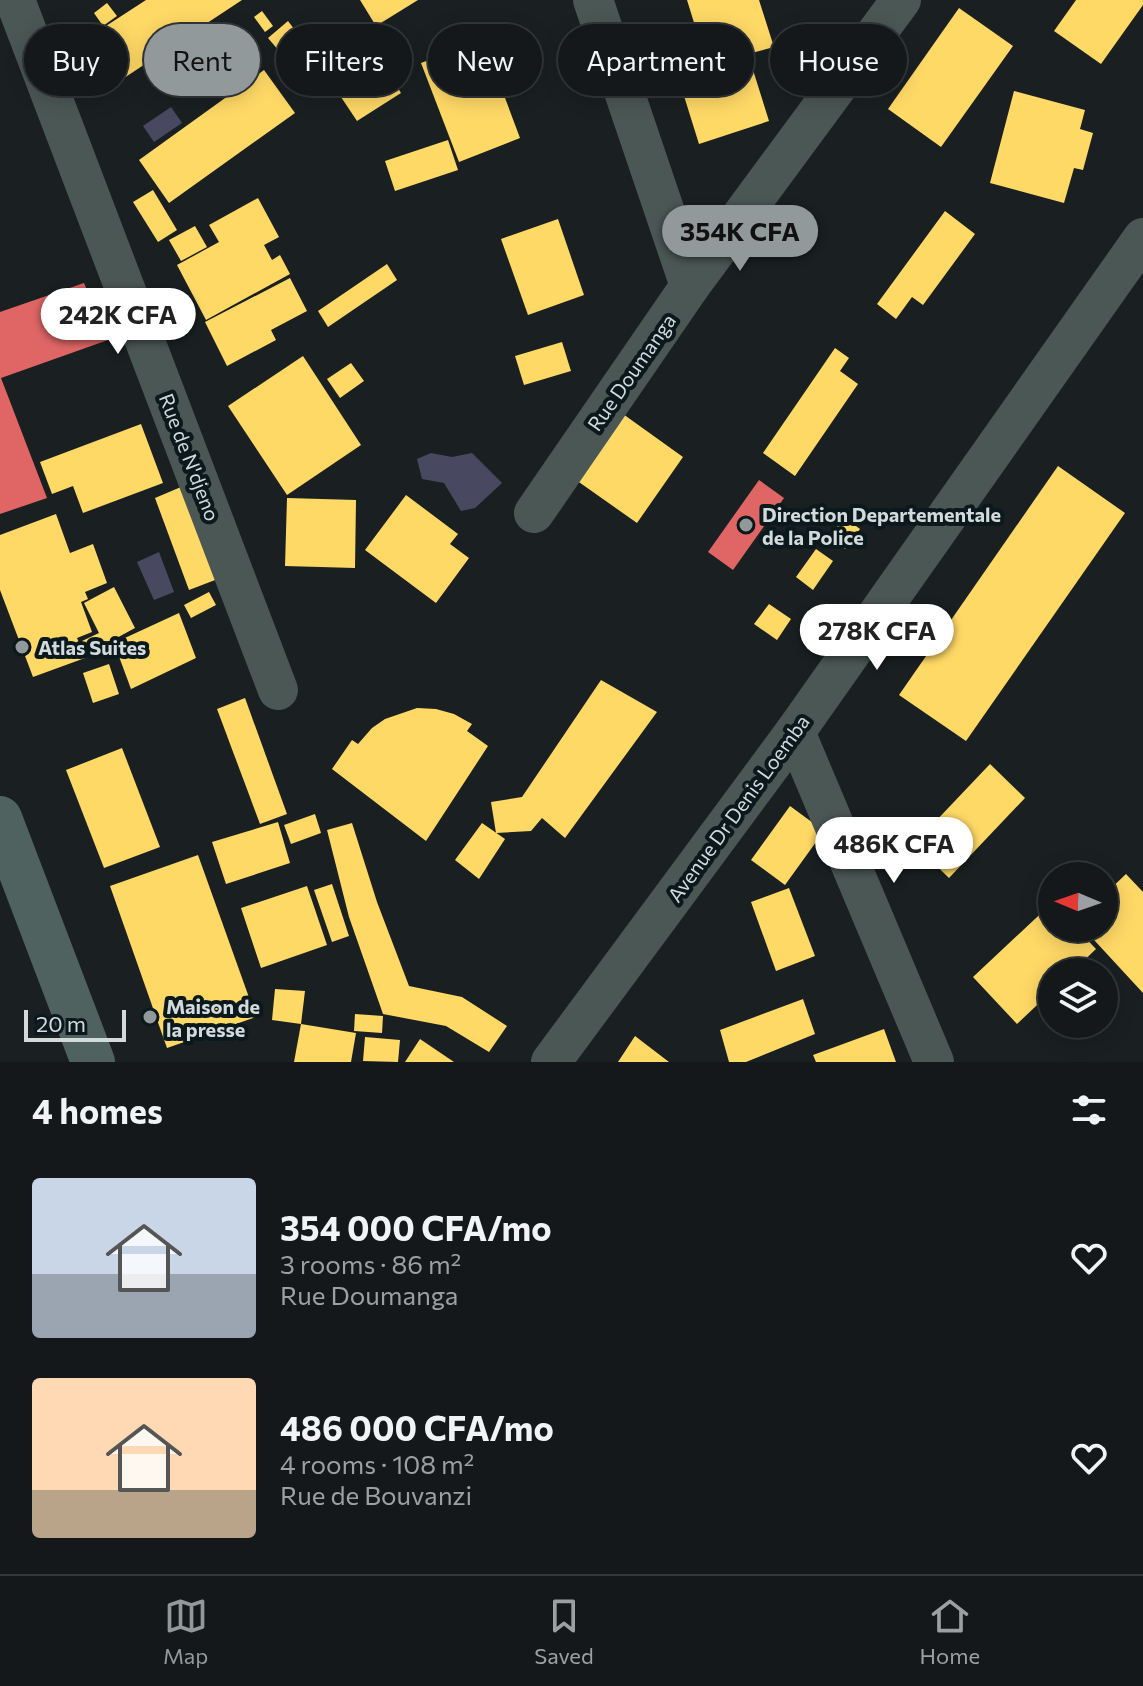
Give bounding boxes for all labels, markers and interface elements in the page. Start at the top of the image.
chip: Buy [24,24,128,96]
chip: Rent [144,24,260,96]
chip: Filters [276,24,412,96]
chip: New [428,24,542,96]
chip: Apartment [558,24,754,96]
chip: House [770,24,907,96]
pin: 354K CFA [657,205,823,273]
text: 354K CFA [680,215,800,246]
pin: 242K CFA [35,288,201,356]
text: 242K CFA [59,298,177,329]
street label: Rue Doumanga [582,309,680,435]
street label: Rue de N'djeno [155,390,225,524]
place label: Direction Departementale de la Police [762,502,1001,549]
marker: Direction Departementale de la Police [737,516,755,534]
pin: 278K CFA [794,604,960,672]
text: 278K CFA [818,614,936,645]
place label: Atlas Suites [38,635,146,659]
marker: Atlas Suites [13,638,31,656]
street label: Avenue Dr Denis Loemba [662,710,814,906]
pin: 486K CFA [811,817,977,885]
text: 486K CFA [833,827,955,858]
north arrow [1038,862,1118,942]
map controls [1038,862,1118,1038]
button: layers [1038,958,1118,1038]
place label: Maison de la presse [166,994,260,1041]
scale bar [24,1006,126,1042]
marker: Maison de la presse [141,1008,159,1026]
text: 20 m [36,1010,86,1037]
icon: filters [1067,1088,1111,1132]
text: 4 homes [32,1089,163,1131]
text: 354 000 CFA/mo [280,1206,551,1248]
icon: home [96,1210,192,1306]
icon: heart [1067,1236,1111,1280]
text: 3 rooms · 86 m² [280,1248,461,1279]
text: Rue Doumanga [280,1279,458,1310]
text: 486 000 CFA/mo [280,1406,554,1448]
icon: home [96,1410,192,1506]
icon: heart [1067,1436,1111,1480]
text: 4 rooms · 108 m² [280,1448,474,1479]
text: Rue de Bouvanzi [280,1479,472,1510]
tab: Map [163,1594,208,1669]
tab: Saved [534,1594,594,1669]
tab: Home [920,1594,980,1669]

